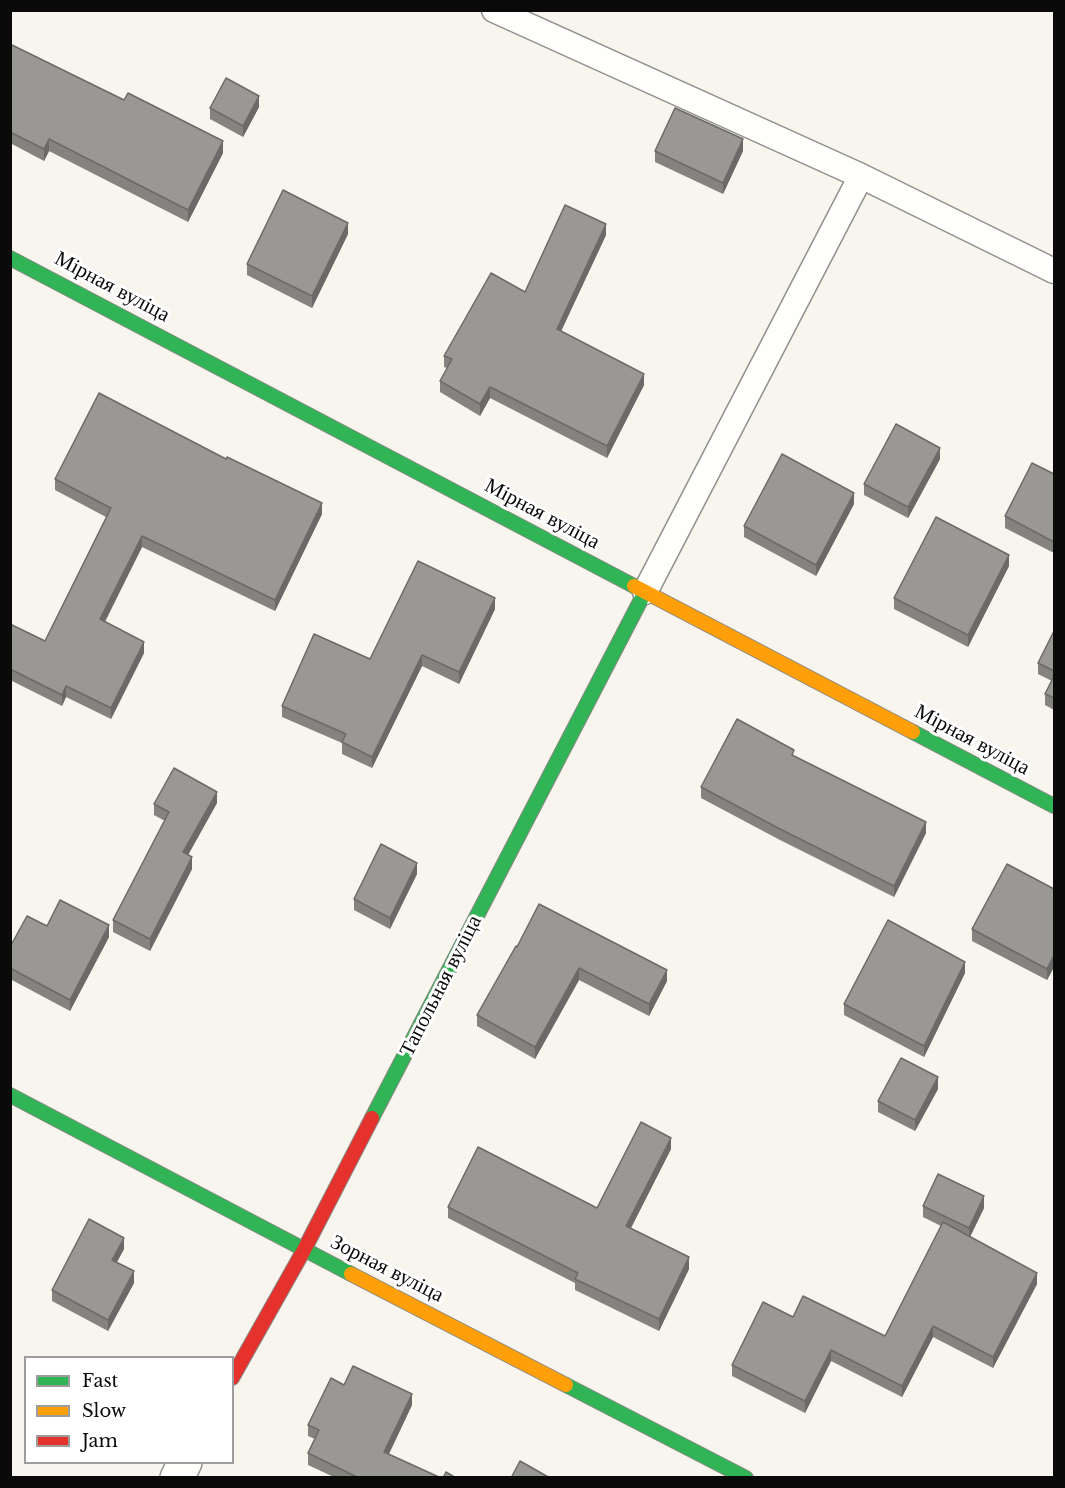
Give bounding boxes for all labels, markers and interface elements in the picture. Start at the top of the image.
street label: Мірная вуліца [50,246,174,328]
street label: Мірная вуліца [480,473,604,555]
street label: Мірная вуліца [910,699,1034,781]
street label: Тапольная вуліца [395,911,487,1061]
street label: Зорная вуліца [326,1230,448,1308]
legend [24,1356,234,1464]
text: Fast [82,1370,118,1392]
text: Slow [82,1400,126,1422]
text: Jam [82,1430,118,1452]

